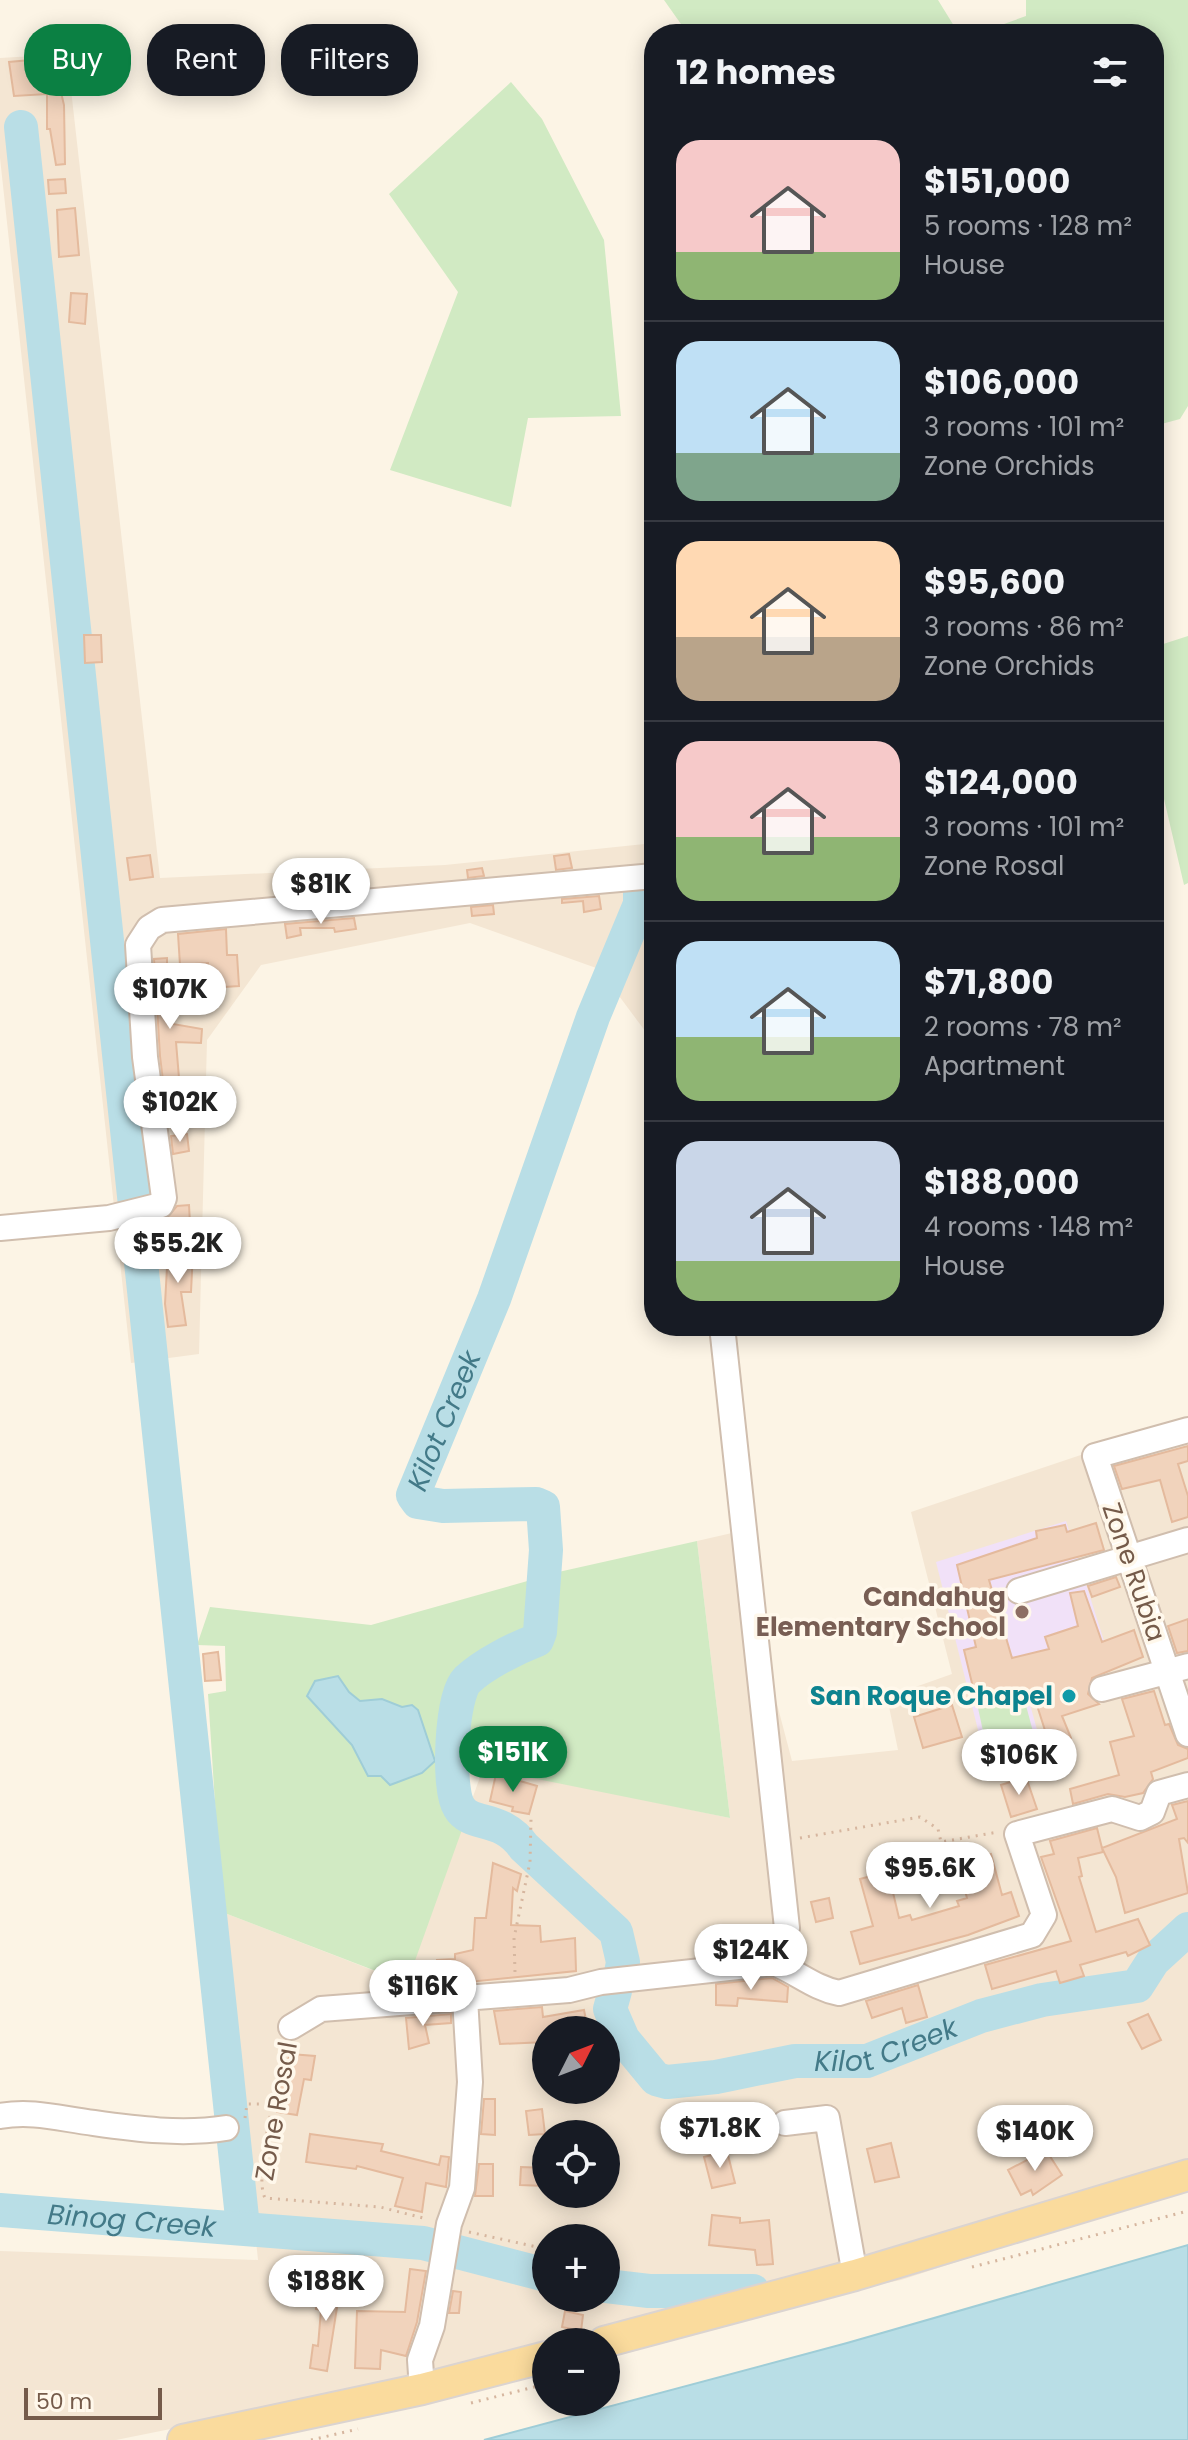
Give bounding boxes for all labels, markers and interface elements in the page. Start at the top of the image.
chip: Buy [24,24,131,96]
chip: Rent [147,24,265,96]
chip: Filters [281,24,418,96]
text: 12 homes [676,48,836,96]
icon: filters [1088,50,1132,94]
text: $151,000 [924,157,1070,205]
icon: home [740,172,836,268]
text: 5 rooms · 128 m² [924,208,1132,244]
text: House [924,247,1005,283]
text: $106,000 [924,358,1079,406]
icon: home [740,373,836,469]
text: 3 rooms · 101 m² [924,409,1124,445]
text: Zone Orchids [924,448,1095,484]
text: $95,600 [924,558,1065,606]
icon: home [740,573,836,669]
text: 3 rooms · 86 m² [924,609,1124,645]
text: Zone Orchids [924,648,1095,684]
text: $124,000 [924,758,1078,806]
icon: home [740,773,836,869]
text: 3 rooms · 101 m² [924,809,1124,845]
text: Zone Rosal [924,848,1064,884]
pin: $81K [274,858,368,926]
text: $81K [290,866,352,902]
text: $71,800 [924,958,1053,1006]
pin: $107K [114,963,226,1031]
text: $107K [132,971,208,1007]
icon: home [740,973,836,1069]
text: 2 rooms · 78 m² [924,1009,1122,1045]
text: Apartment [924,1048,1065,1084]
pin: $102K [124,1076,236,1144]
text: $102K [142,1084,218,1120]
text: $188,000 [924,1158,1079,1206]
icon: home [740,1173,836,1269]
text: 4 rooms · 148 m² [924,1209,1133,1245]
pin: $55.2K [113,1217,243,1285]
text: $55.2K [132,1225,224,1261]
text: House [924,1248,1005,1284]
water label: Kilot Creek [398,1343,491,1497]
street label: Zone Rubia [1093,1498,1175,1646]
place label: Candahug Elementary School [756,1579,1006,1645]
marker: Candahug Elementary School [1013,1603,1031,1621]
place label: San Roque Chapel [810,1678,1053,1714]
marker: San Roque Chapel [1060,1687,1078,1705]
pin: $151K [457,1726,569,1794]
pin: $106K [963,1729,1075,1797]
text: $151K [477,1734,549,1770]
text: $106K [980,1737,1058,1773]
pin: $95.6K [865,1842,995,1910]
text: $95.6K [884,1850,976,1886]
pin: $124K [695,1924,807,1992]
text: $124K [712,1932,790,1968]
pin: $116K [367,1960,479,2028]
text: $116K [387,1968,459,2004]
water label: Kilot Creek [814,2008,965,2081]
north arrow [532,2016,620,2104]
map controls [532,2016,620,2416]
street label: Zone Rosal [246,2039,306,2183]
pin: $71.8K [655,2102,785,2170]
pin: $140K [979,2105,1091,2173]
text: $71.8K [678,2110,762,2146]
text: $140K [995,2113,1075,2149]
button: locate [532,2120,620,2208]
water label: Binog Creek [46,2195,219,2247]
button: + [532,2224,620,2312]
pin: $188K [270,2255,382,2323]
text: $188K [287,2263,365,2299]
button: − [532,2328,620,2416]
scale bar [24,2384,162,2420]
text: 50 m [36,2386,92,2417]

